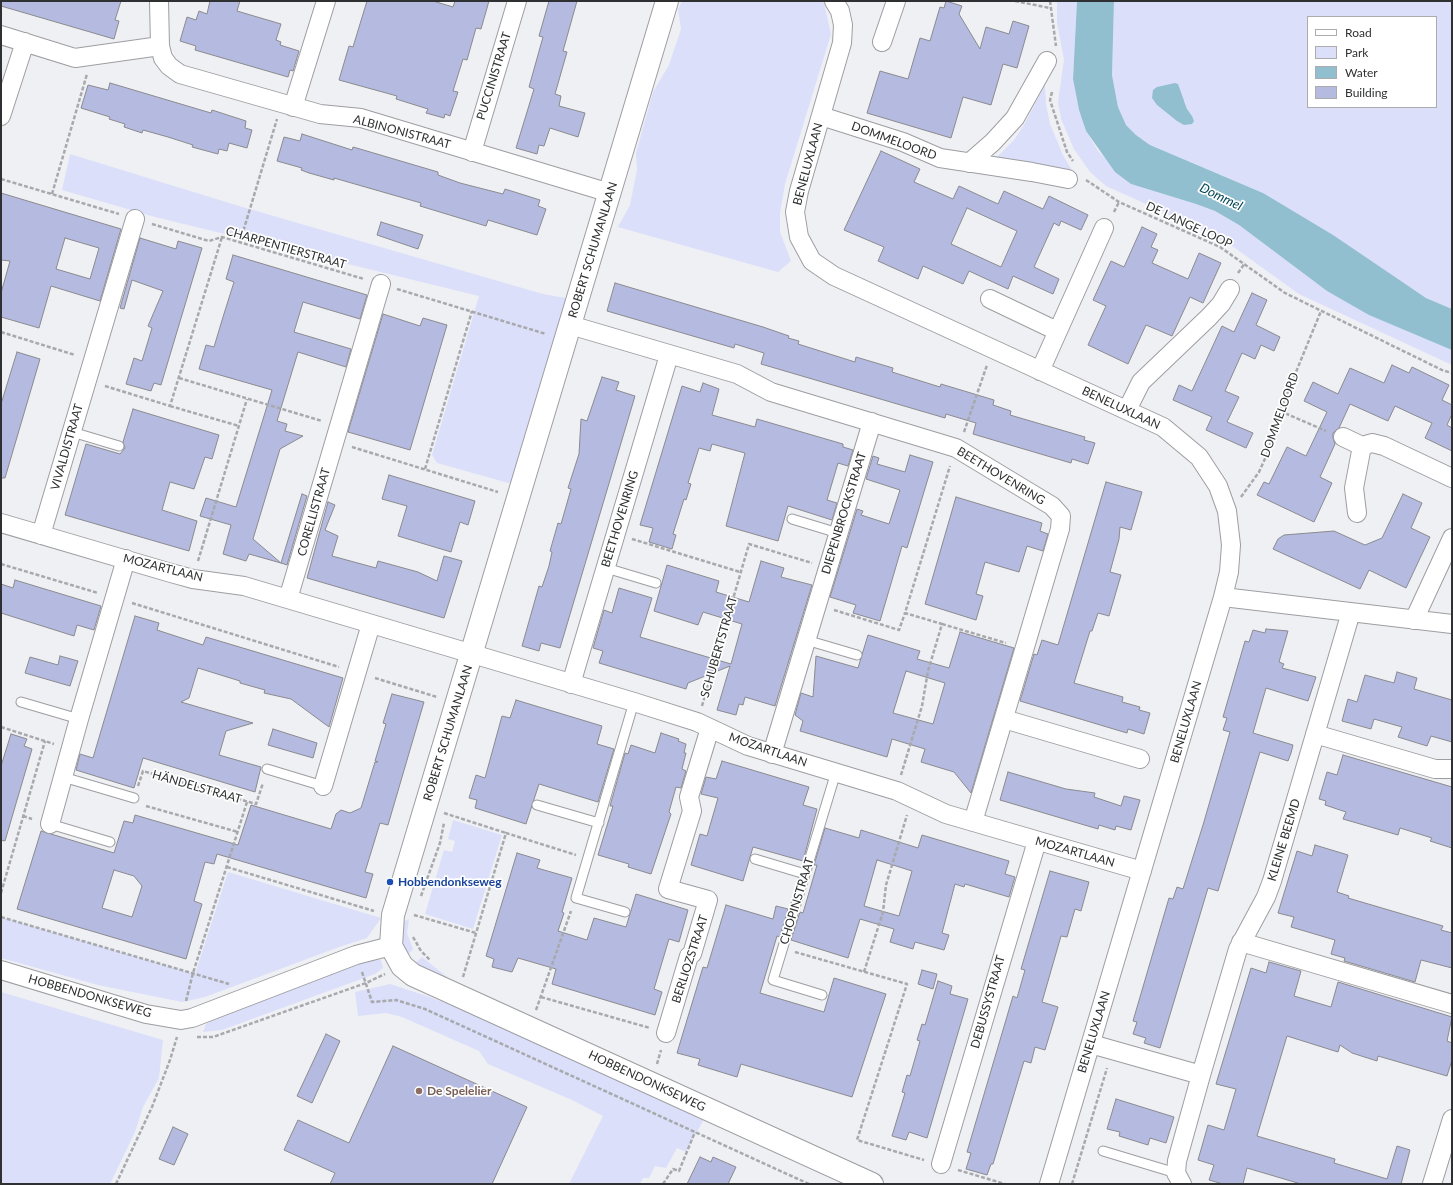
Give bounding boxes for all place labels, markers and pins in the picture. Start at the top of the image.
place label: Hobbendonkseweg [398,875,502,889]
marker: Hobbendonkseweg [385,877,395,887]
place label: De Spelelier [427,1084,491,1098]
marker: De Spelelier [414,1086,424,1096]

